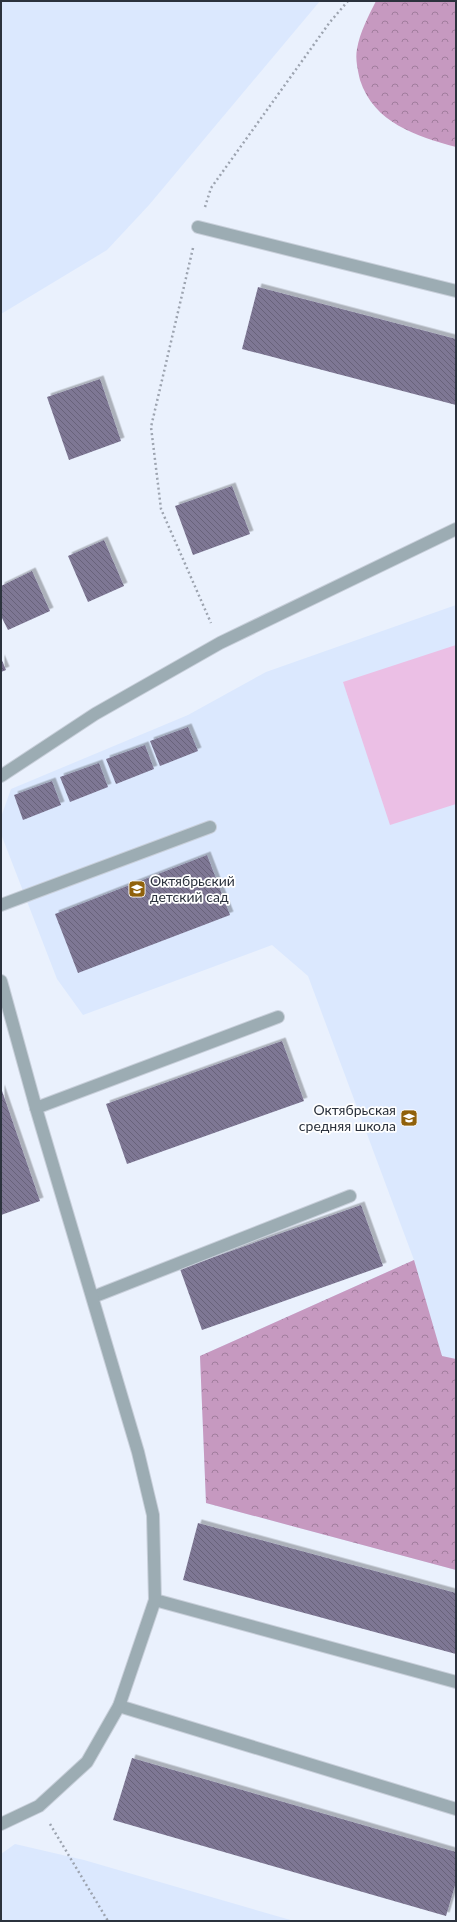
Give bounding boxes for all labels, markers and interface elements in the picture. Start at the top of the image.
place label: Октябрьский детский сад [150,872,235,905]
school or university icon: Октябрьский детский сад [127,879,147,899]
place label: Октябрьская средняя школа [299,1101,396,1134]
school or university icon: Октябрьская средняя школа [399,1108,419,1128]

